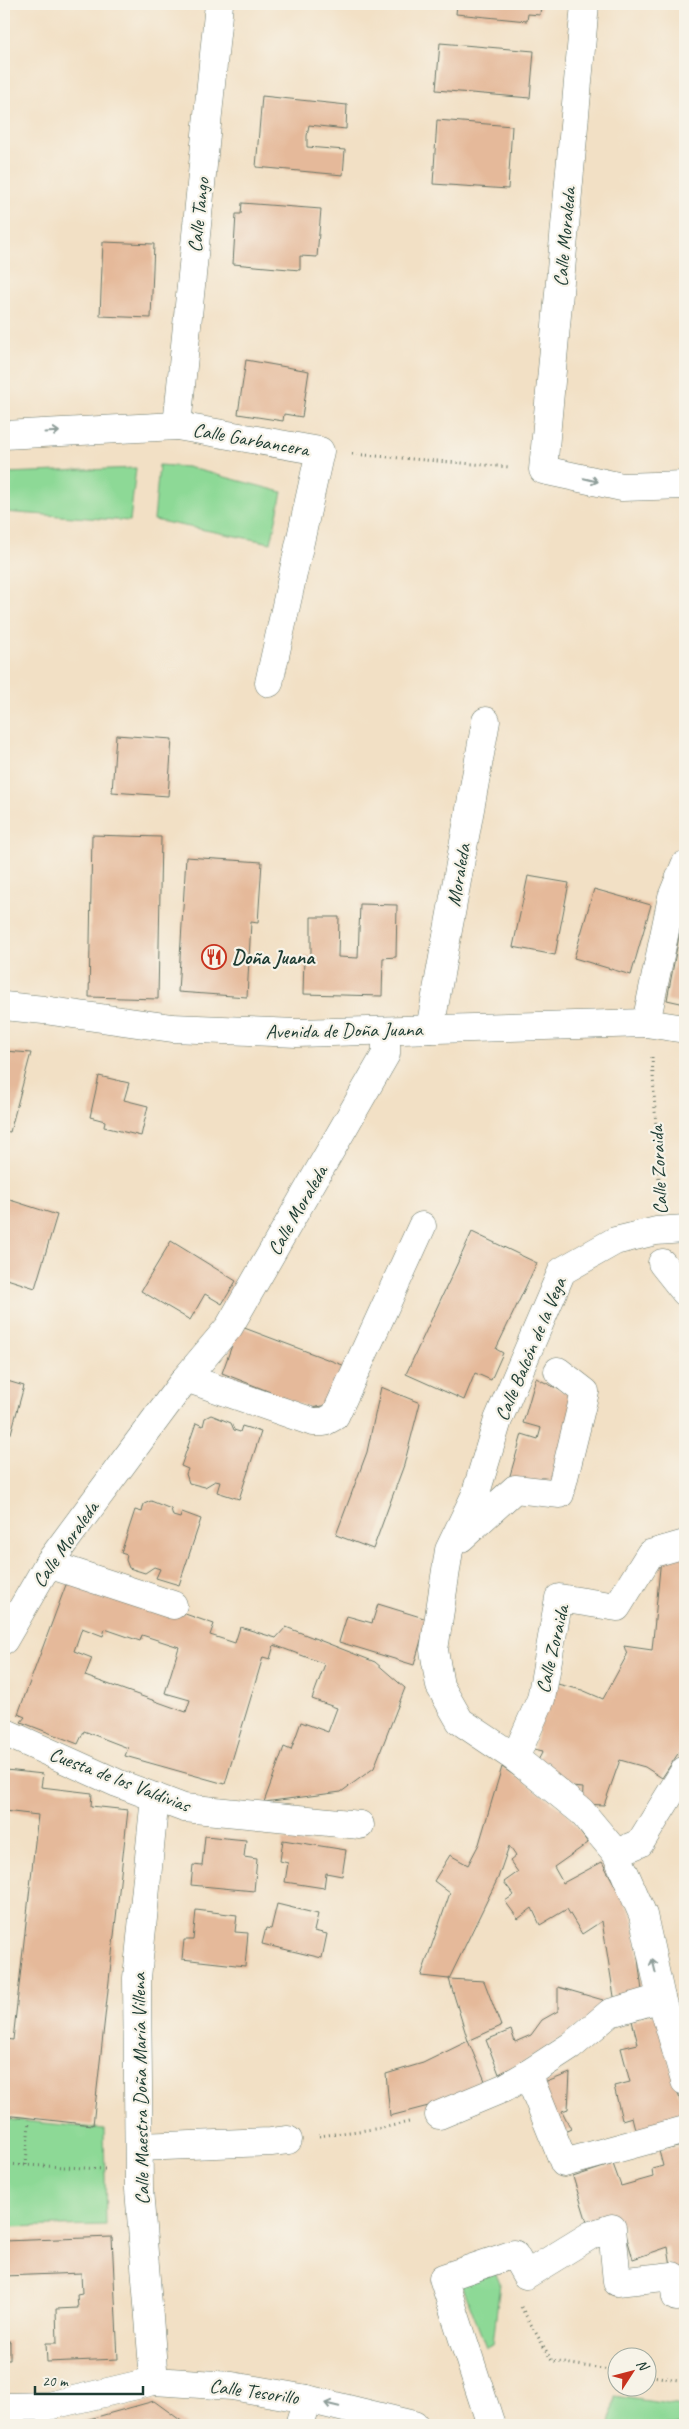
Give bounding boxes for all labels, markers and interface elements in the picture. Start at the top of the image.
street label: Calle Tango [182,176,215,254]
street label: Calle Moraleda [548,185,581,288]
street label: Calle Garbancera [191,417,313,462]
one-way arrow [44,428,60,437]
one-way arrow [582,476,598,486]
street label: Moraleda [441,841,477,908]
restaurant icon: Doña Juana [201,944,227,970]
place label: Doña Juana [232,945,316,970]
street label: Avenida de Doña Juana [266,1017,424,1044]
street label: Calle Zoraida [644,1123,673,1215]
street label: Calle Moraleda [262,1159,334,1260]
street label: Calle Balcón de la Vega [489,1273,572,1425]
street label: Calle Moraleda [27,1495,105,1592]
street label: Calle Zoraida [530,1601,575,1696]
street label: Cuesta de los Valdivias [46,1741,196,1819]
one-way arrow [649,1959,658,1975]
street label: Calle Maestra Doña María Villena [126,1972,155,2205]
north arrow [606,2346,656,2396]
text: N [633,2356,653,2375]
scale bar [35,2364,142,2396]
text: 20 m [42,2372,69,2391]
street label: Calle Tesorillo [208,2373,301,2410]
one-way arrow [325,2400,341,2410]

